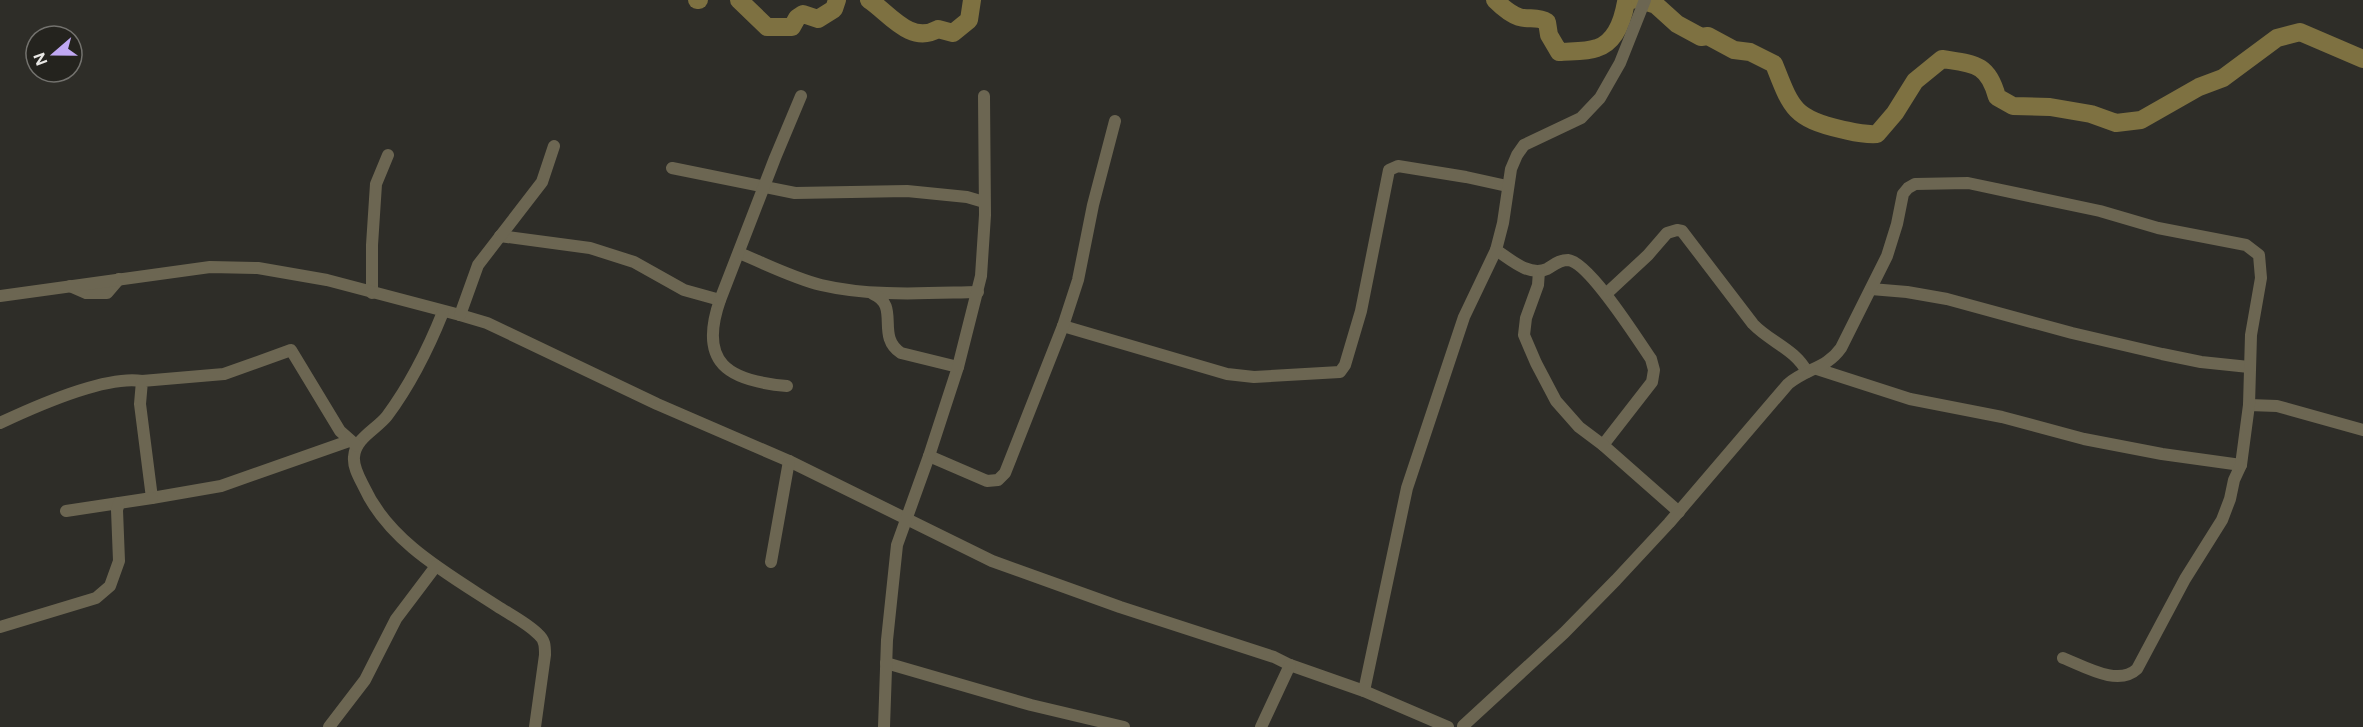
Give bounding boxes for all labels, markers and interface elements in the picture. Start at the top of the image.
north arrow [24,24,84,84]
text: N [29,50,51,68]

